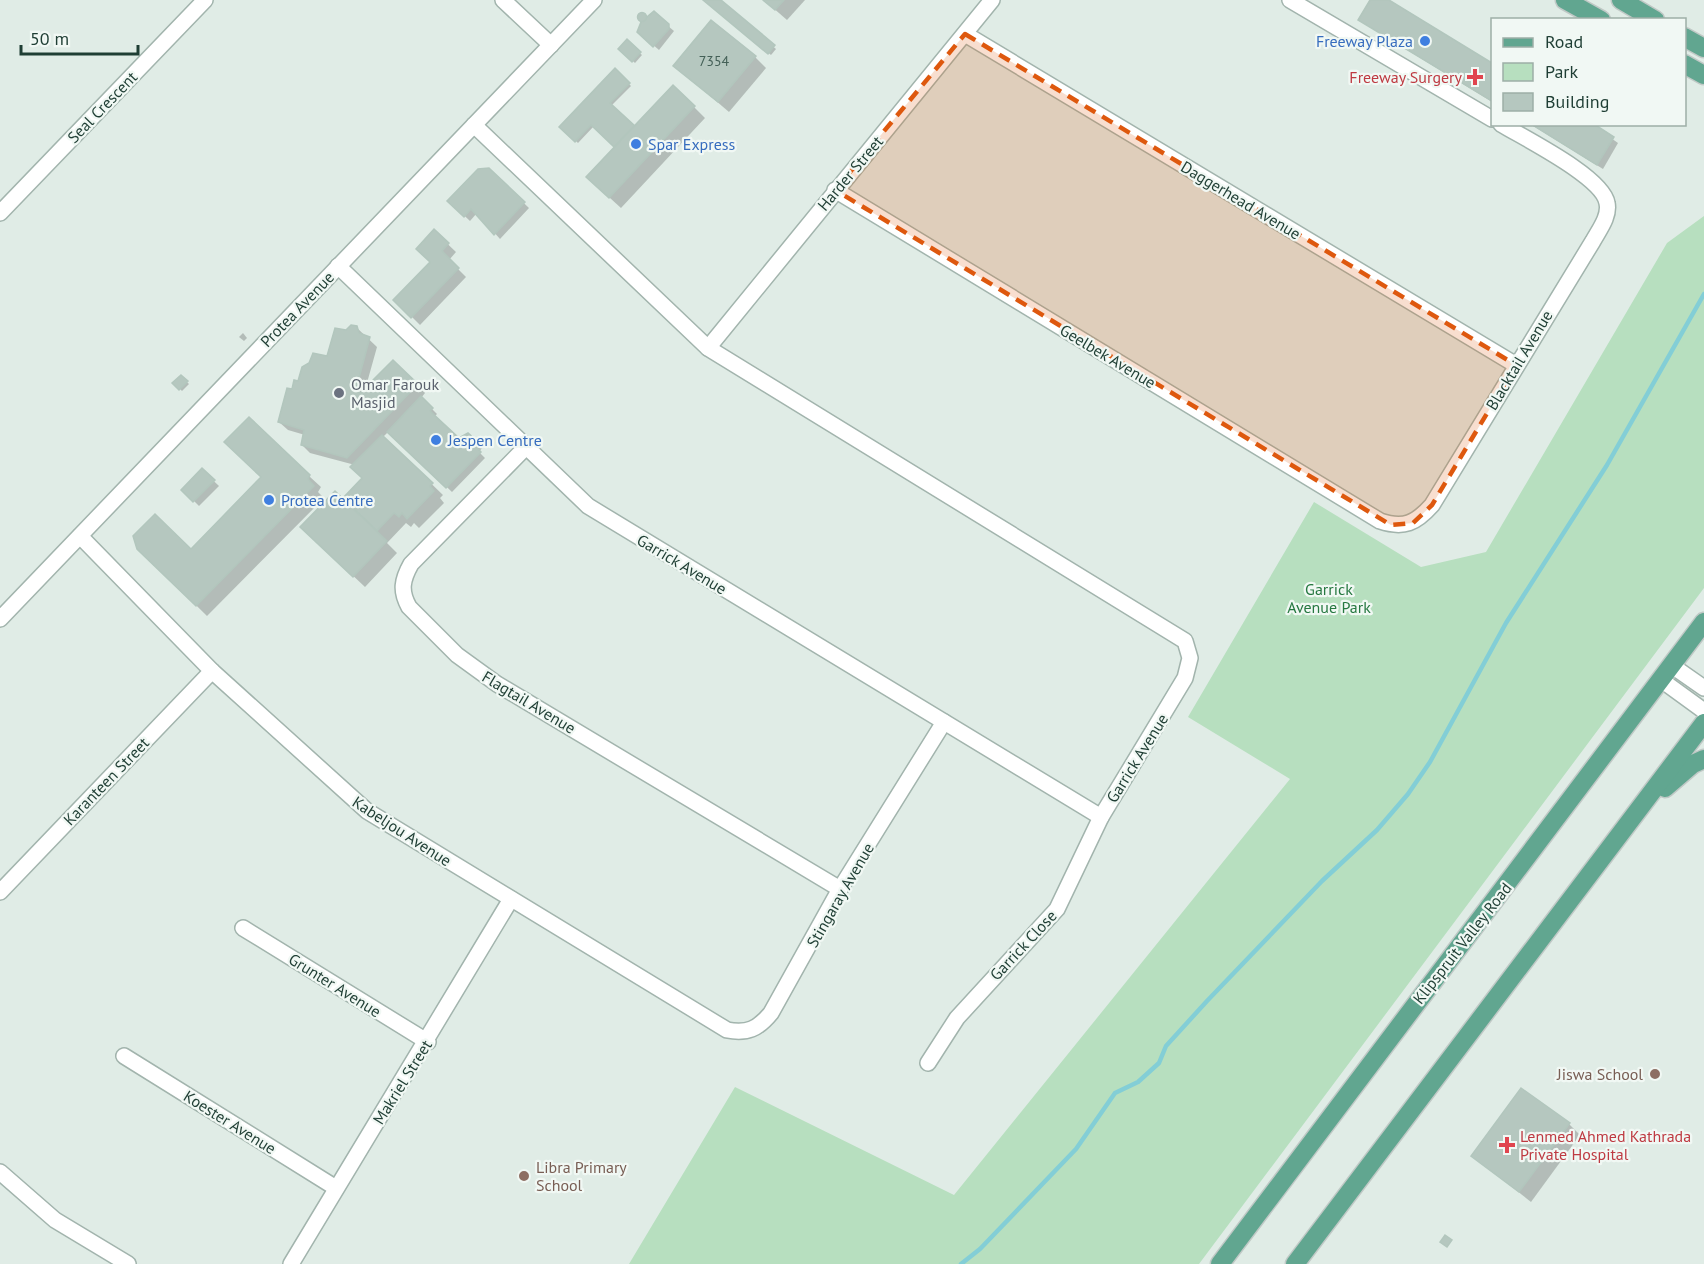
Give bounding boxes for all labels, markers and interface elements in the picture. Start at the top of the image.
scale bar [21,18,138,56]
legend [1491,18,1686,126]
text: 50 m [30,27,69,50]
text: Road [1545,30,1583,53]
place label: Freeway Plaza [1316,31,1413,51]
marker: Freeway Plaza [1418,34,1432,48]
house number: 7354 [699,52,730,70]
text: Park [1545,60,1578,83]
street label: Seal Crescent [63,67,141,147]
place label: Freeway Surgery [1349,67,1463,87]
marker: Freeway Surgery [1466,68,1484,86]
text: Building [1545,90,1609,113]
street label: Harder Street [813,131,887,214]
place label: Spar Express [648,134,736,154]
marker: Spar Express [629,137,643,151]
street label: Daggerhead Avenue [1177,156,1305,244]
street label: Protea Avenue [256,267,338,351]
street label: Blacktail Avenue [1481,306,1557,414]
street label: Geelbek Avenue [1056,320,1160,392]
place label: Omar Farouk Masjid [351,374,439,412]
marker: Omar Farouk Masjid [332,386,346,400]
place label: Jespen Centre [447,430,542,450]
marker: Jespen Centre [429,433,443,447]
place label: Protea Centre [281,490,373,510]
marker: Protea Centre [262,493,276,507]
street label: Garrick Avenue [634,529,730,599]
park label: Garrick Avenue Park [1287,579,1371,617]
street label: Flagtail Avenue [479,666,579,738]
street label: Garrick Avenue [1102,710,1172,806]
street label: Karanteen Street [59,732,153,829]
street label: Kabeljou Avenue [349,792,455,870]
street label: Stingaray Avenue [802,839,878,951]
street label: Klipspruit Valley Road [1408,878,1516,1008]
street label: Garrick Close [985,906,1061,984]
street label: Grunter Avenue [285,949,385,1021]
street label: Makriel Street [368,1036,436,1128]
place label: Jiswa School [1556,1064,1643,1084]
marker: Jiswa School [1648,1067,1662,1081]
street label: Koester Avenue [180,1086,280,1158]
place label: Lenmed Ahmed Kathrada Private Hospital [1520,1126,1691,1164]
marker: Lenmed Ahmed Kathrada Private Hospital [1498,1136,1516,1154]
place label: Libra Primary School [536,1157,627,1195]
marker: Libra Primary School [517,1169,531,1183]

